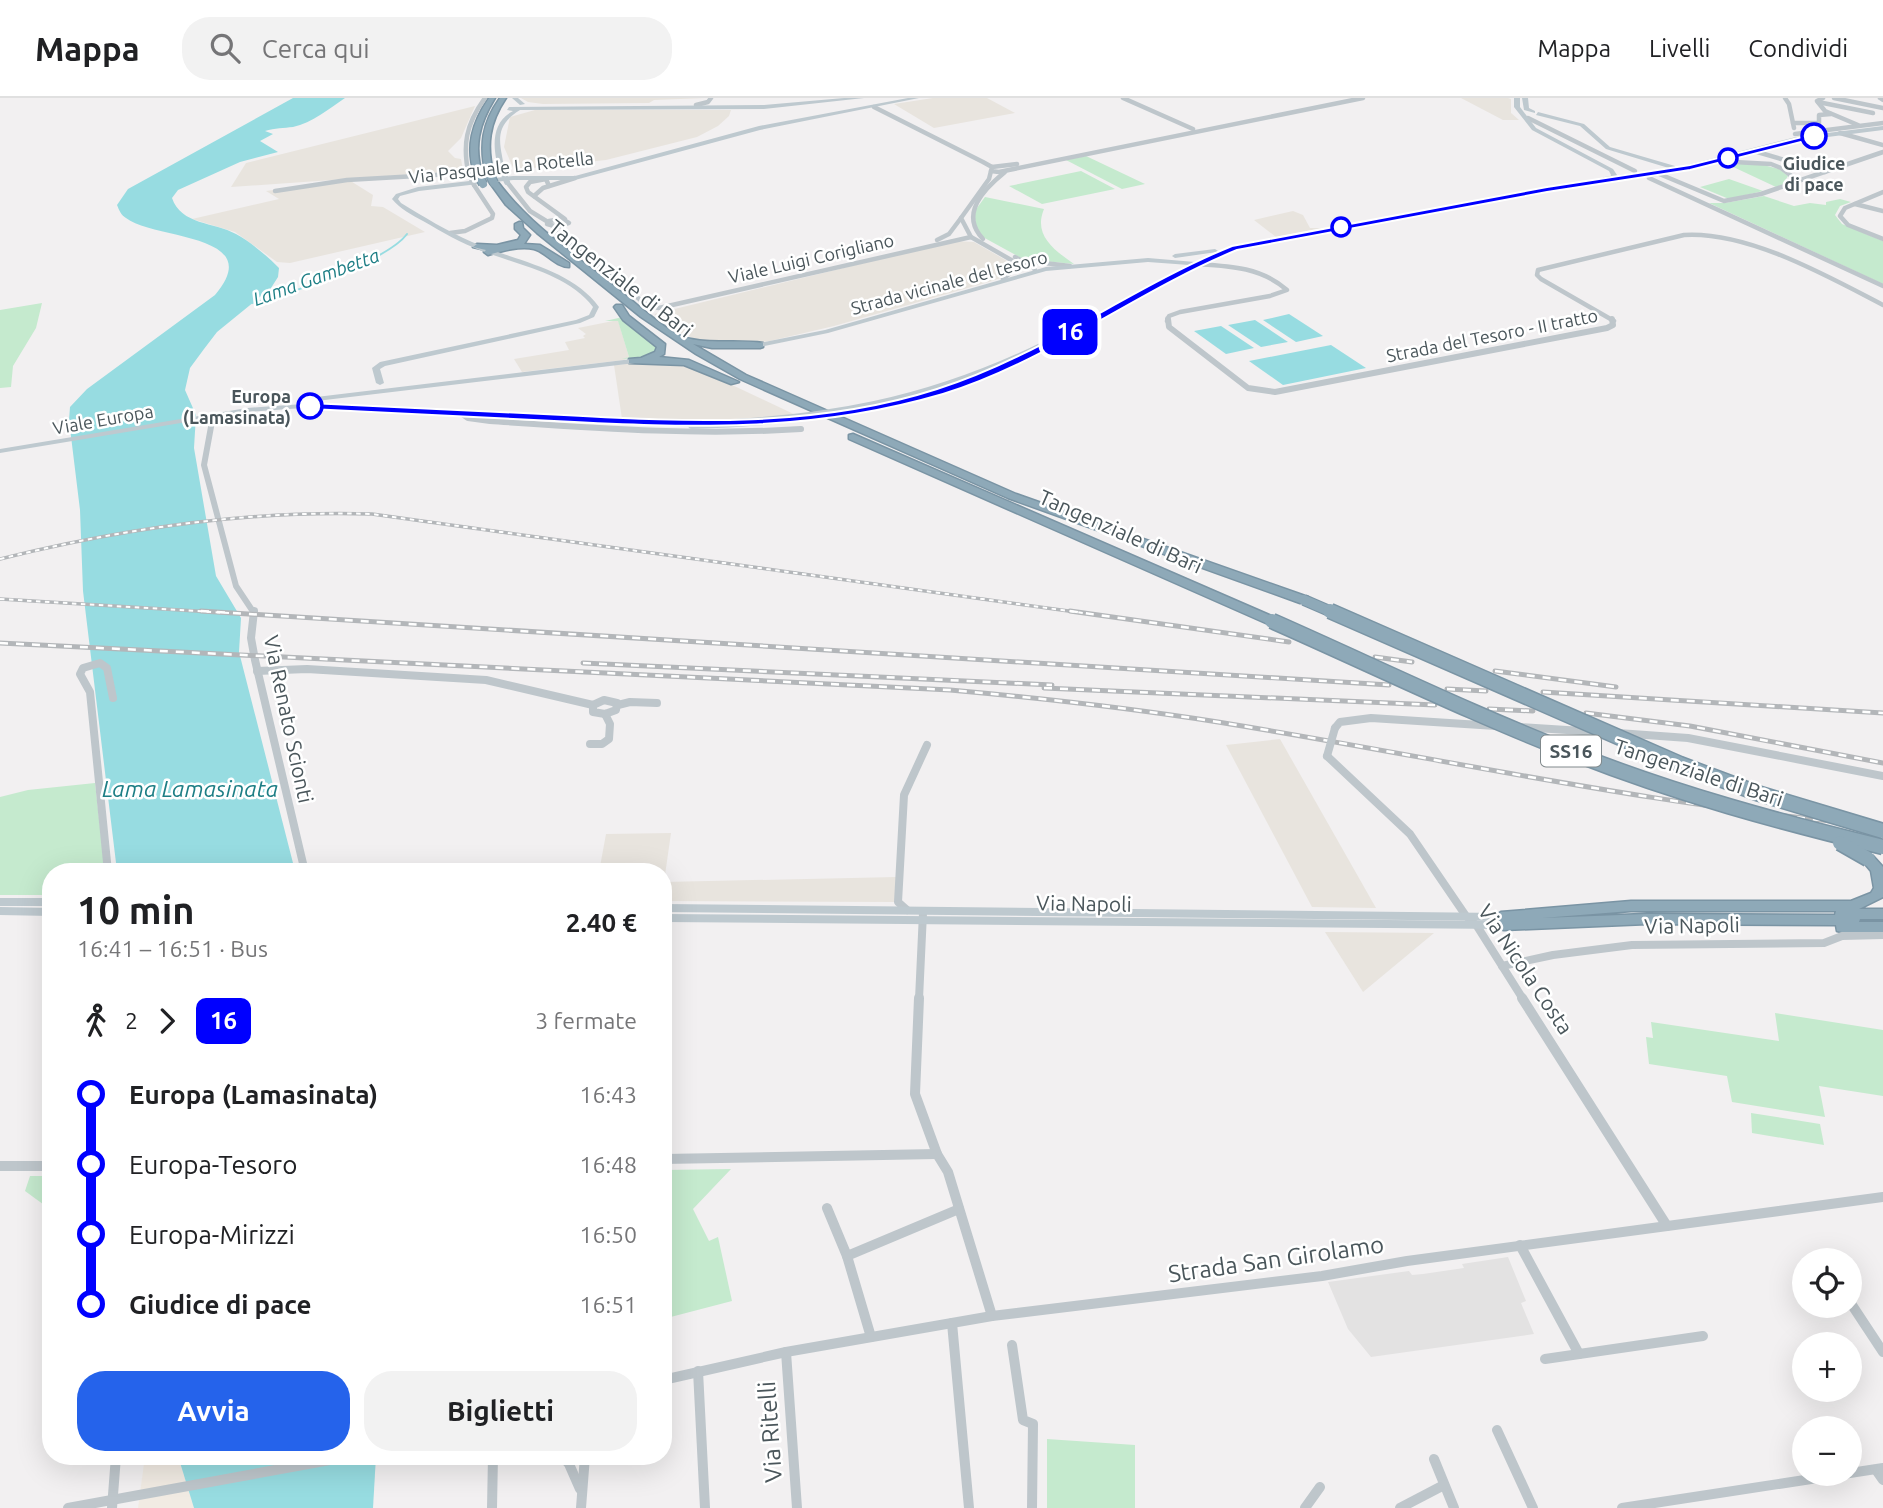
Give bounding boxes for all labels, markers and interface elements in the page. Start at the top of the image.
search box [182,17,672,80]
icon: search [206,29,244,67]
text: Mappa [35,30,140,67]
text: Cerca qui [262,34,370,63]
text: Mappa [1537,35,1611,62]
text: Livelli [1649,35,1710,62]
text: Condividi [1748,35,1848,62]
marker: Giudice di pace [1801,123,1827,149]
street label: Via Pasquale La Rotella [407,147,595,187]
unlabelled marker [1718,148,1738,168]
place label: Giudice di pace [1783,153,1845,194]
street label: Tangenziale di Bari [544,214,698,342]
unlabelled marker [1331,217,1351,237]
street label: Viale Luigi Corigliano [726,229,896,287]
water label: Lama Gambetta [250,244,382,310]
street label: Strada vicinale del tesoro [849,246,1049,318]
street label: Strada del Tesoro - II tratto [1385,305,1599,365]
line badge: 16 [1038,309,1102,355]
text: 16 [1056,318,1084,345]
place label: Europa (Lamasinata) [183,386,291,428]
marker: Europa (Lamasinata) [297,393,323,419]
street label: Viale Europa [51,400,155,438]
street label: Tangenziale di Bari [1036,484,1206,578]
street label: Via Renato Scionti [259,633,319,805]
street label: Tangenziale di Bari [1612,733,1786,811]
road number: SS16 [1541,736,1601,766]
water label: Lama Lamasinata [102,776,278,801]
text: 10 min [77,889,194,931]
street label: Via Napoli [1036,890,1132,916]
street label: Via Nicola Costa [1474,900,1578,1038]
text: 2.40 € [566,908,637,937]
street label: Via Napoli [1644,912,1740,938]
text: 16:41 – 16:51 · Bus [77,936,268,961]
icon: walk [77,1002,115,1040]
icon: forward [148,1002,186,1040]
text: 16 [210,1007,237,1034]
text: 2 [125,1008,138,1033]
text: 3 fermate [535,1008,637,1033]
text: Europa (Lamasinata) [129,1080,378,1109]
text: 16:43 [579,1082,637,1107]
text: Europa-Tesoro [129,1150,297,1179]
text: 16:48 [579,1152,637,1177]
text: Europa-Mirizzi [129,1220,295,1249]
text: 16:50 [579,1222,637,1247]
street label: Strada San Girolamo [1166,1230,1386,1288]
map controls [1792,1248,1862,1486]
button: locate [1792,1248,1862,1318]
text: Giudice di pace [129,1290,312,1319]
text: 16:51 [579,1292,637,1317]
button: + [1792,1332,1862,1402]
button: Avvia [77,1371,350,1451]
button: Biglietti [364,1371,637,1451]
street label: Via Ritelli [753,1380,787,1484]
button: − [1792,1416,1862,1486]

